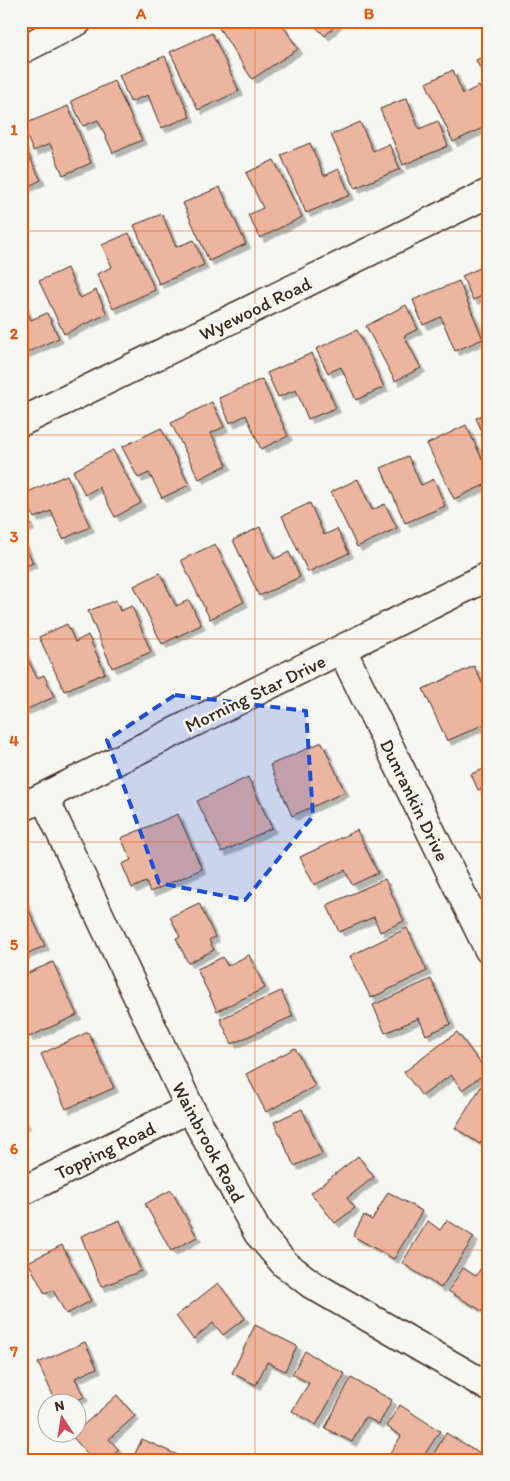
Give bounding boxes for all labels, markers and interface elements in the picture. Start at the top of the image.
text: A [135,4,147,23]
text: B [364,4,375,23]
text: 1 [10,120,18,139]
street label: Wyewood Road [195,271,315,345]
text: 2 [10,324,19,343]
text: 3 [10,527,19,546]
street label: Morning Star Drive [181,649,329,737]
text: 4 [9,731,19,750]
street label: Dunrankin Drive [375,735,454,865]
text: 5 [10,935,19,954]
street label: Wainbrook Road [167,1078,250,1206]
street label: Topping Road [51,1116,159,1185]
text: 6 [10,1139,19,1158]
text: 7 [9,1342,18,1361]
north arrow [38,1394,88,1444]
text: N [53,1396,66,1415]

